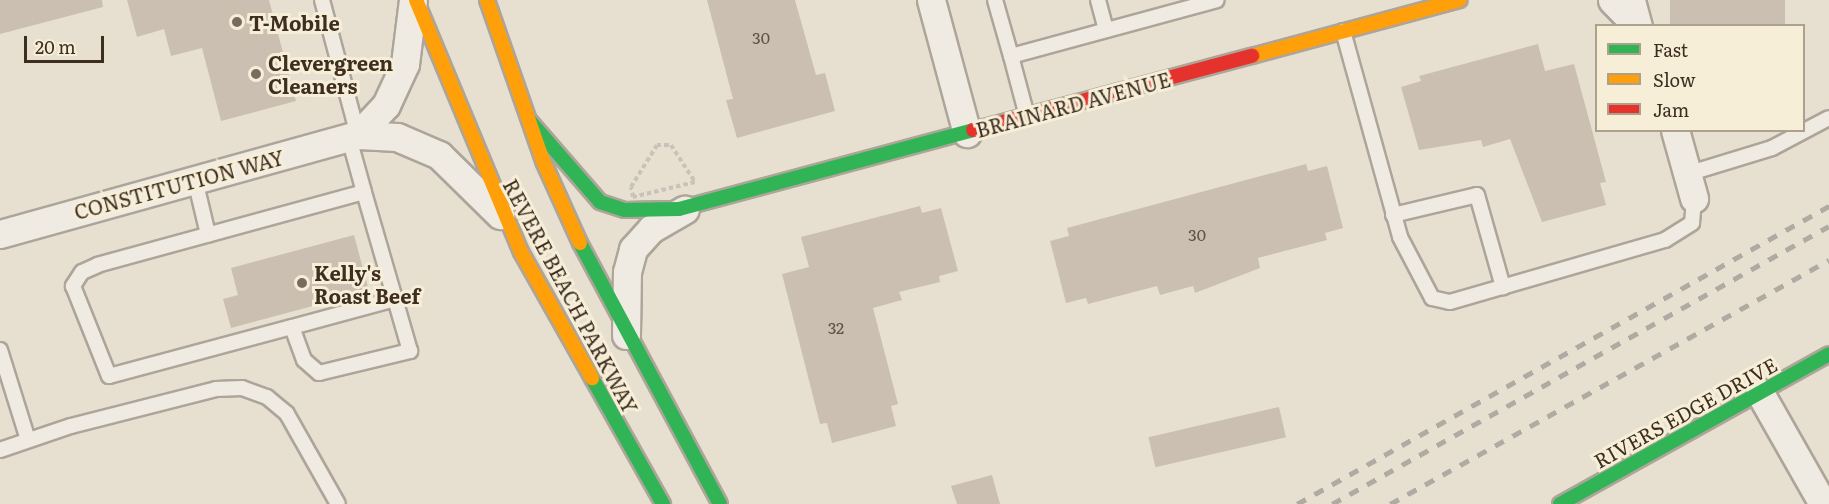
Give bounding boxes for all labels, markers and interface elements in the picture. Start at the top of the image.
place label: T-Mobile [249,10,340,34]
marker: T-Mobile [230,15,244,29]
scale bar [27,24,106,62]
legend [1595,24,1805,132]
house number: 30 [752,27,770,47]
text: 20 m [35,33,76,60]
text: Fast [1653,36,1688,63]
place label: Clevergreen Cleaners [268,51,393,98]
street label: BRAINARD AVENUE [973,66,1173,142]
text: Slow [1653,66,1695,93]
marker: Clevergreen Cleaners [249,67,263,81]
text: Jam [1653,96,1689,123]
street label: CONSTITUTION WAY [71,144,287,224]
street label: REVERE BEACH PARKWAY [499,175,643,417]
house number: 30 [1188,224,1206,244]
place label: Kelly's Roast Beef [314,260,420,307]
marker: Kelly's Roast Beef [295,276,309,290]
house number: 32 [828,317,844,337]
street label: RIVERS EDGE DRIVE [1589,352,1781,472]

